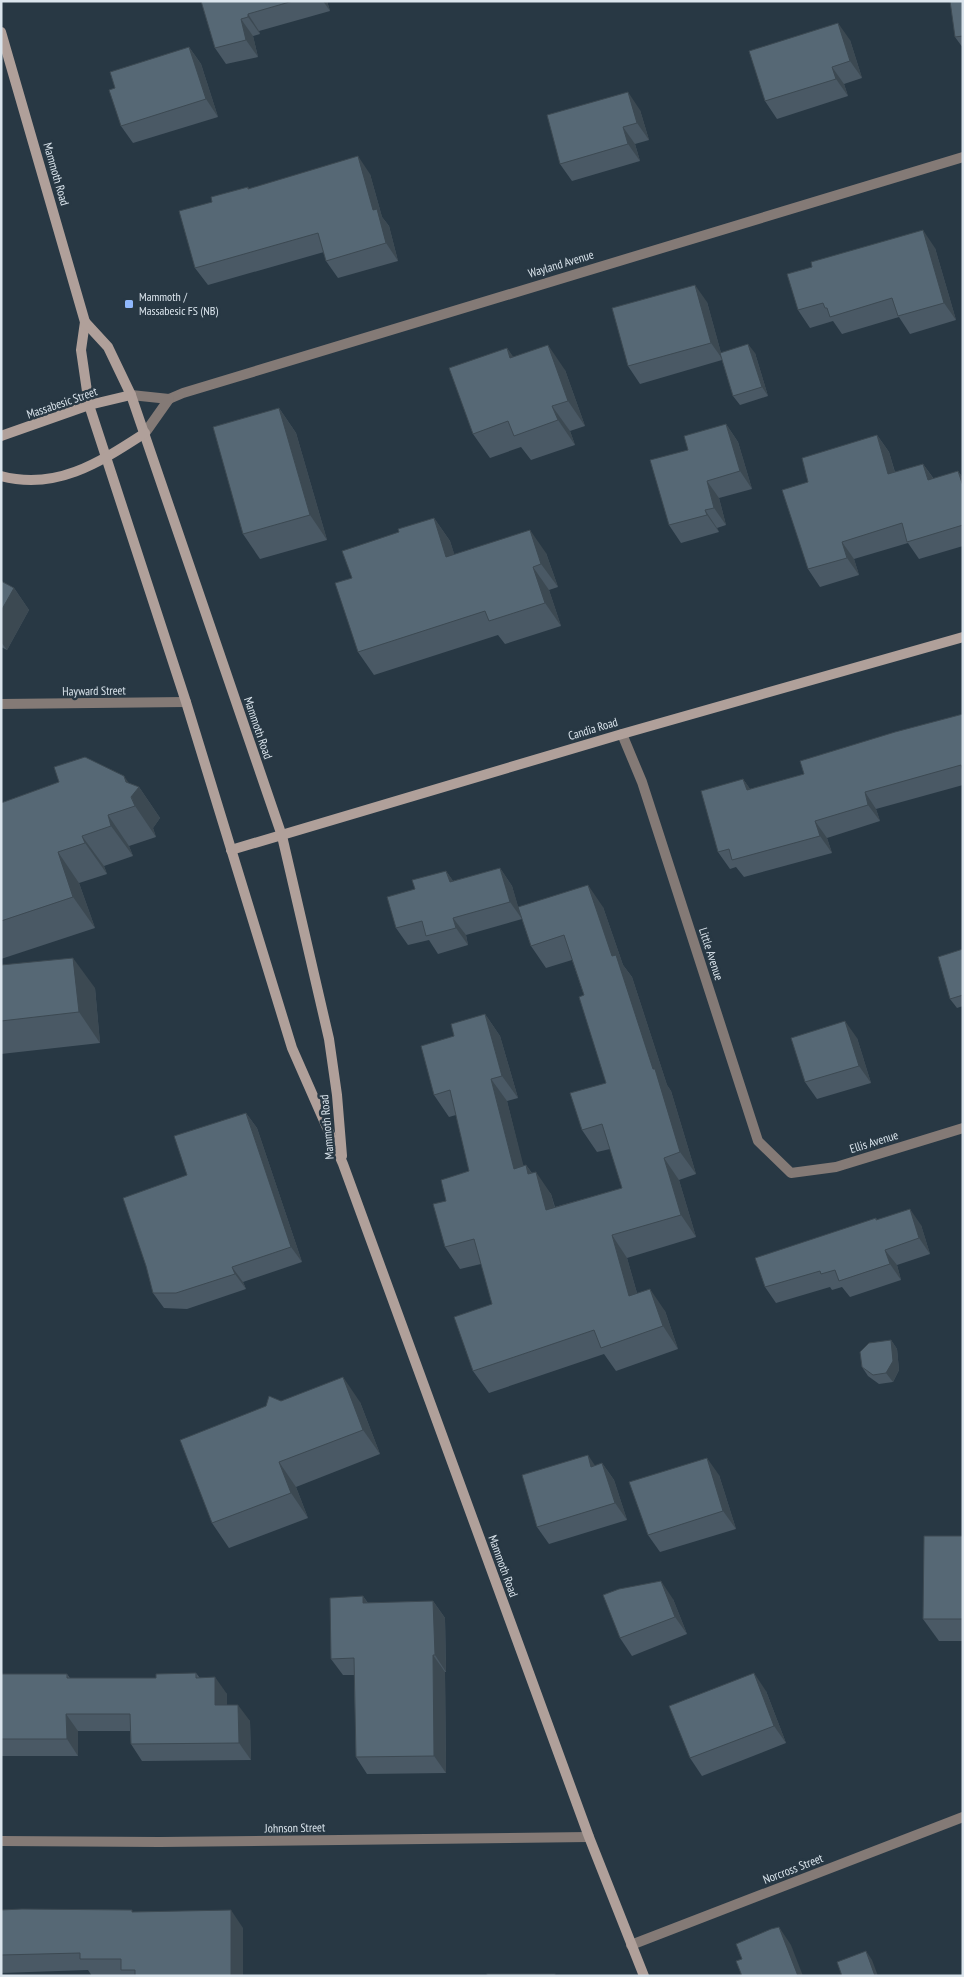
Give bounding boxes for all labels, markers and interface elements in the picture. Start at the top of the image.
street label: Mammoth Road [40,141,73,207]
street label: Wayland Avenue [526,246,595,281]
place label: Mammoth / Massabesic FS (NB) [139,289,218,318]
marker: Mammoth / Massabesic FS (NB) [123,298,135,310]
street label: Massabesic Street [25,383,100,422]
street label: Hayward Street [62,682,127,699]
street label: Mammoth Road [241,695,276,761]
street label: Candia Road [566,714,619,743]
street label: Little Avenue [696,926,727,982]
street label: Mammoth Road [316,1094,337,1160]
street label: Ellis Avenue [848,1127,900,1156]
street label: Mammoth Road [485,1533,522,1599]
street label: Johnson Street [264,1819,326,1836]
street label: Norcross Street [761,1850,826,1887]

